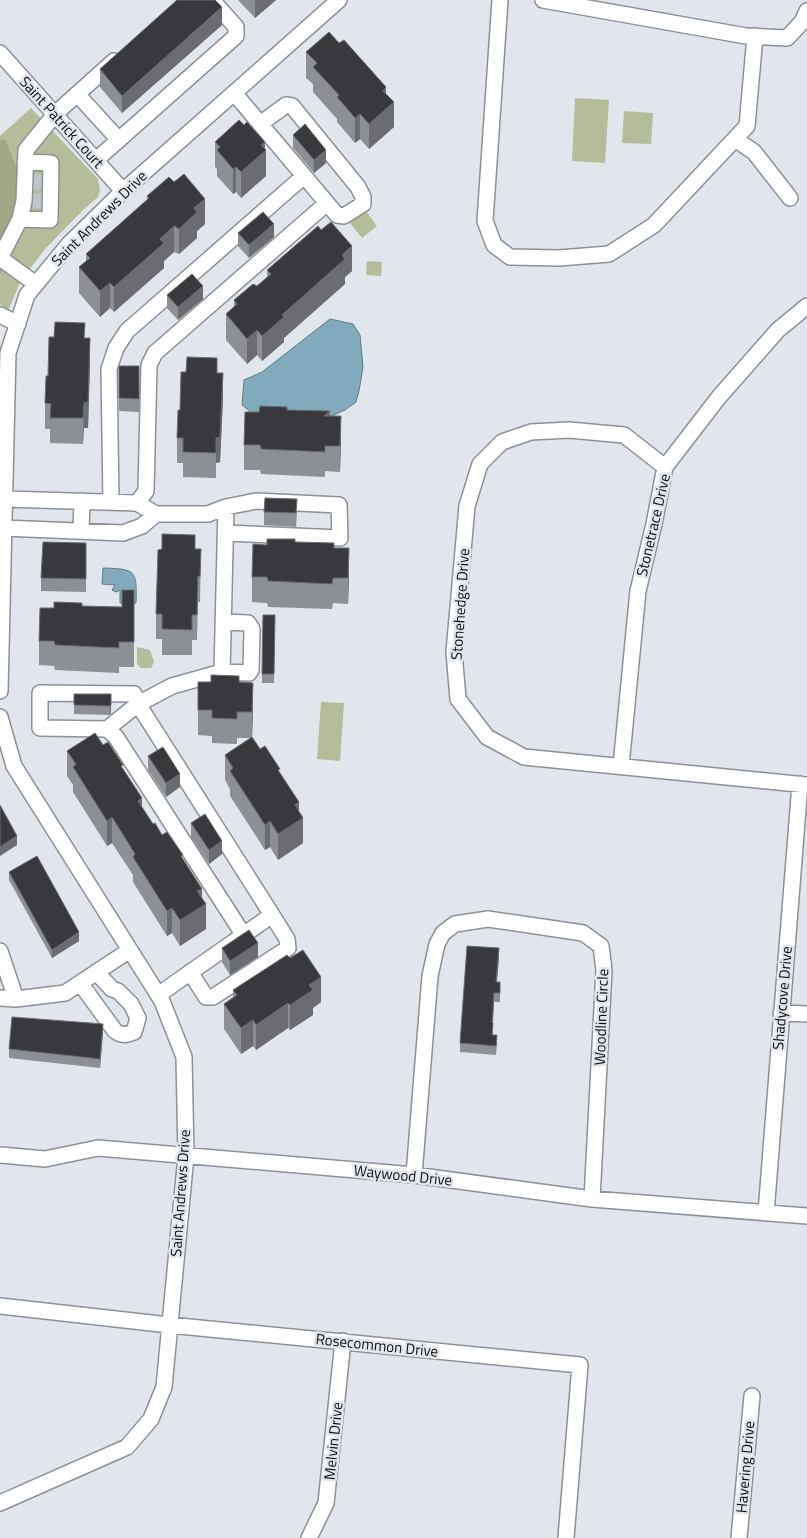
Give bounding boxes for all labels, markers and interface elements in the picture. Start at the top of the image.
street label: Saint Patrick Court [14,71,110,174]
street label: Saint Andrews Drive [46,165,152,271]
street label: Stonetrace Drive [630,471,676,579]
street label: Stonehedge Drive [445,547,475,661]
street label: Shadycove Drive [766,945,798,1051]
street label: Woodline Circle [588,968,614,1066]
street label: Saint Andrews Drive [164,1129,196,1257]
street label: Waywood Drive [353,1158,453,1192]
street label: Rosecommon Drive [315,1327,439,1363]
street label: Melvin Drive [317,1401,349,1481]
street label: Havering Drive [730,1420,760,1514]

